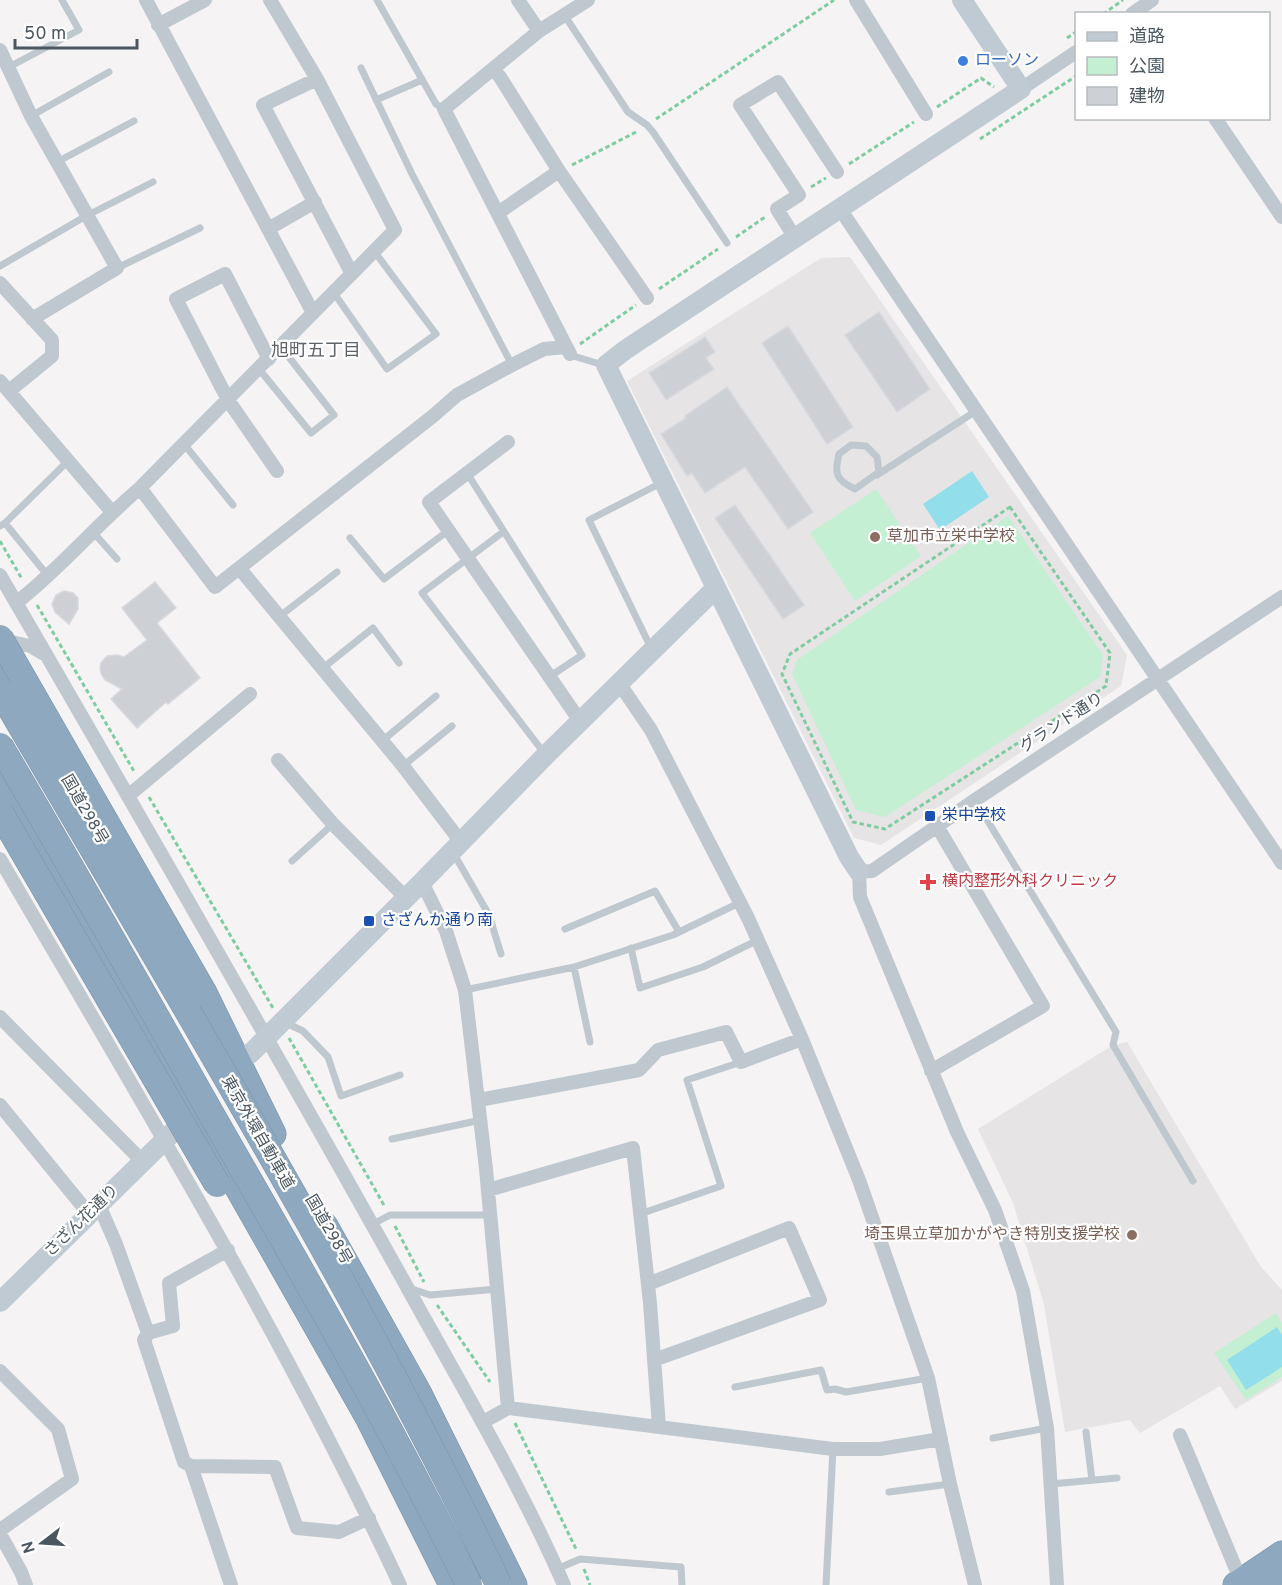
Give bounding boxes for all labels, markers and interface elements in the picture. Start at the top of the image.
scale bar [15,12,136,50]
legend [1075,12,1270,120]
text: 50 m [24,23,66,46]
text: 道路 [1129,26,1165,49]
place label: ローソン [975,51,1039,71]
marker: ローソン [956,54,970,68]
text: 公園 [1129,56,1165,79]
text: 建物 [1129,86,1165,109]
district label: 旭町五丁目 [271,340,361,363]
place label: 草加市立栄中学校 [887,527,1015,547]
marker: 草加市立栄中学校 [868,530,882,544]
street label: グランド通り [1016,688,1108,758]
street label: 国道298号 [56,772,112,848]
place label: 栄中学校 [942,806,1006,826]
marker: 栄中学校 [923,809,937,823]
place label: 横内整形外科クリニック [942,872,1118,892]
marker: 横内整形外科クリニック [919,873,937,891]
place label: さざんか通り南 [381,911,493,931]
marker: さざんか通り南 [362,914,376,928]
street label: 東京外環自動車道 [216,1073,298,1193]
street label: さざん花通り [41,1180,123,1262]
street label: 国道298号 [300,1192,356,1268]
place label: 埼玉県立草加かがやき特別支援学校 [864,1225,1120,1245]
marker: 埼玉県立草加かがやき特別支援学校 [1125,1228,1139,1242]
north arrow [12,1513,72,1573]
text: N [18,1538,41,1555]

